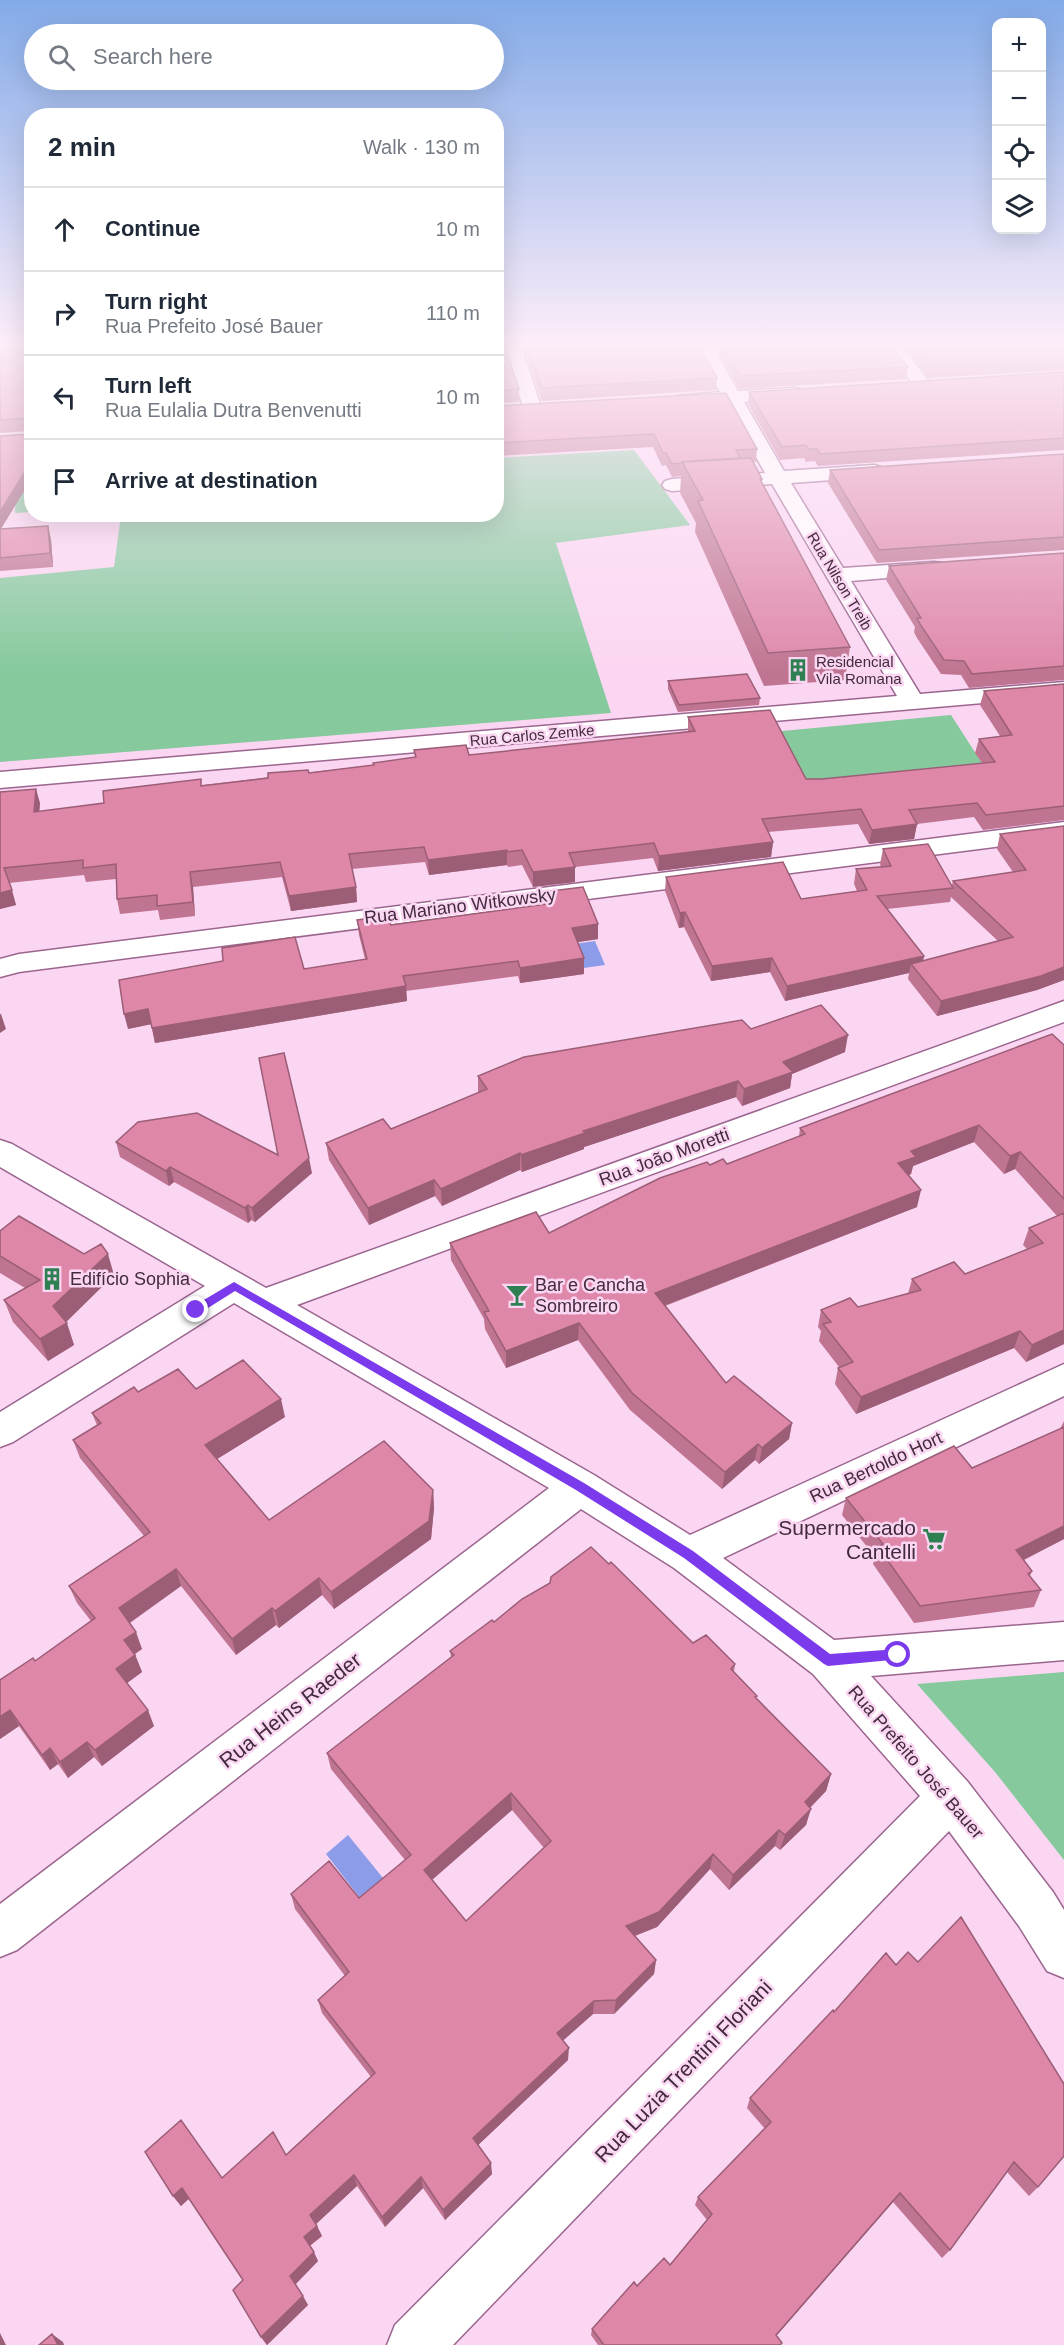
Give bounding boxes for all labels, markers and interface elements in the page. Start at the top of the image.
map controls [992,18,1046,234]
button: + [992,18,1046,72]
search box [24,24,504,90]
icon: search [45,41,78,74]
text: Search here [93,44,213,69]
button: − [992,72,1046,126]
button: locate [992,126,1046,180]
text: 2 min [48,132,116,162]
text: Walk · 130 m [363,136,480,158]
button: layers [992,180,1046,234]
icon: ahead [48,213,81,246]
text: Continue [105,216,200,241]
text: 10 m [436,218,480,240]
text: Turn right [105,289,207,314]
icon: right [48,297,81,330]
text: 110 m [426,302,480,324]
text: Rua Prefeito José Bauer [105,315,323,337]
text: Turn left [105,373,191,398]
icon: left [48,381,81,414]
text: 10 m [436,386,480,408]
text: Rua Eulalia Dutra Benvenutti [105,399,362,421]
icon: arrive [48,465,81,498]
text: Arrive at destination [105,468,318,493]
street label: Rua Nilson Treib [804,529,876,633]
place label: Residencial Vila Romana [816,653,902,687]
building icon: Residencial Vila Romana [785,657,811,683]
street label: Rua Carlos Zemke [469,721,595,749]
street label: Rua Mariano Witkowsky [363,884,557,928]
street label: Rua João Moretti [596,1124,732,1190]
building icon: Edifício Sophia [39,1266,65,1292]
place label: Edifício Sophia [70,1269,191,1289]
place label: Bar e Cancha Sombreiro [535,1275,646,1316]
bar icon: Bar e Cancha Sombreiro [504,1282,530,1308]
route end [182,1296,208,1322]
street label: Rua Bertoldo Hort [806,1427,946,1507]
place label: Supermercado Cantelli [778,1516,916,1563]
supermarket icon: Supermercado Cantelli [921,1526,947,1552]
route start [884,1641,910,1667]
street label: Rua Heins Raeder [215,1648,365,1772]
street label: Rua Prefeito José Bauer [844,1681,988,1843]
street label: Rua Luzia Trentini Floriani [590,1975,776,2167]

